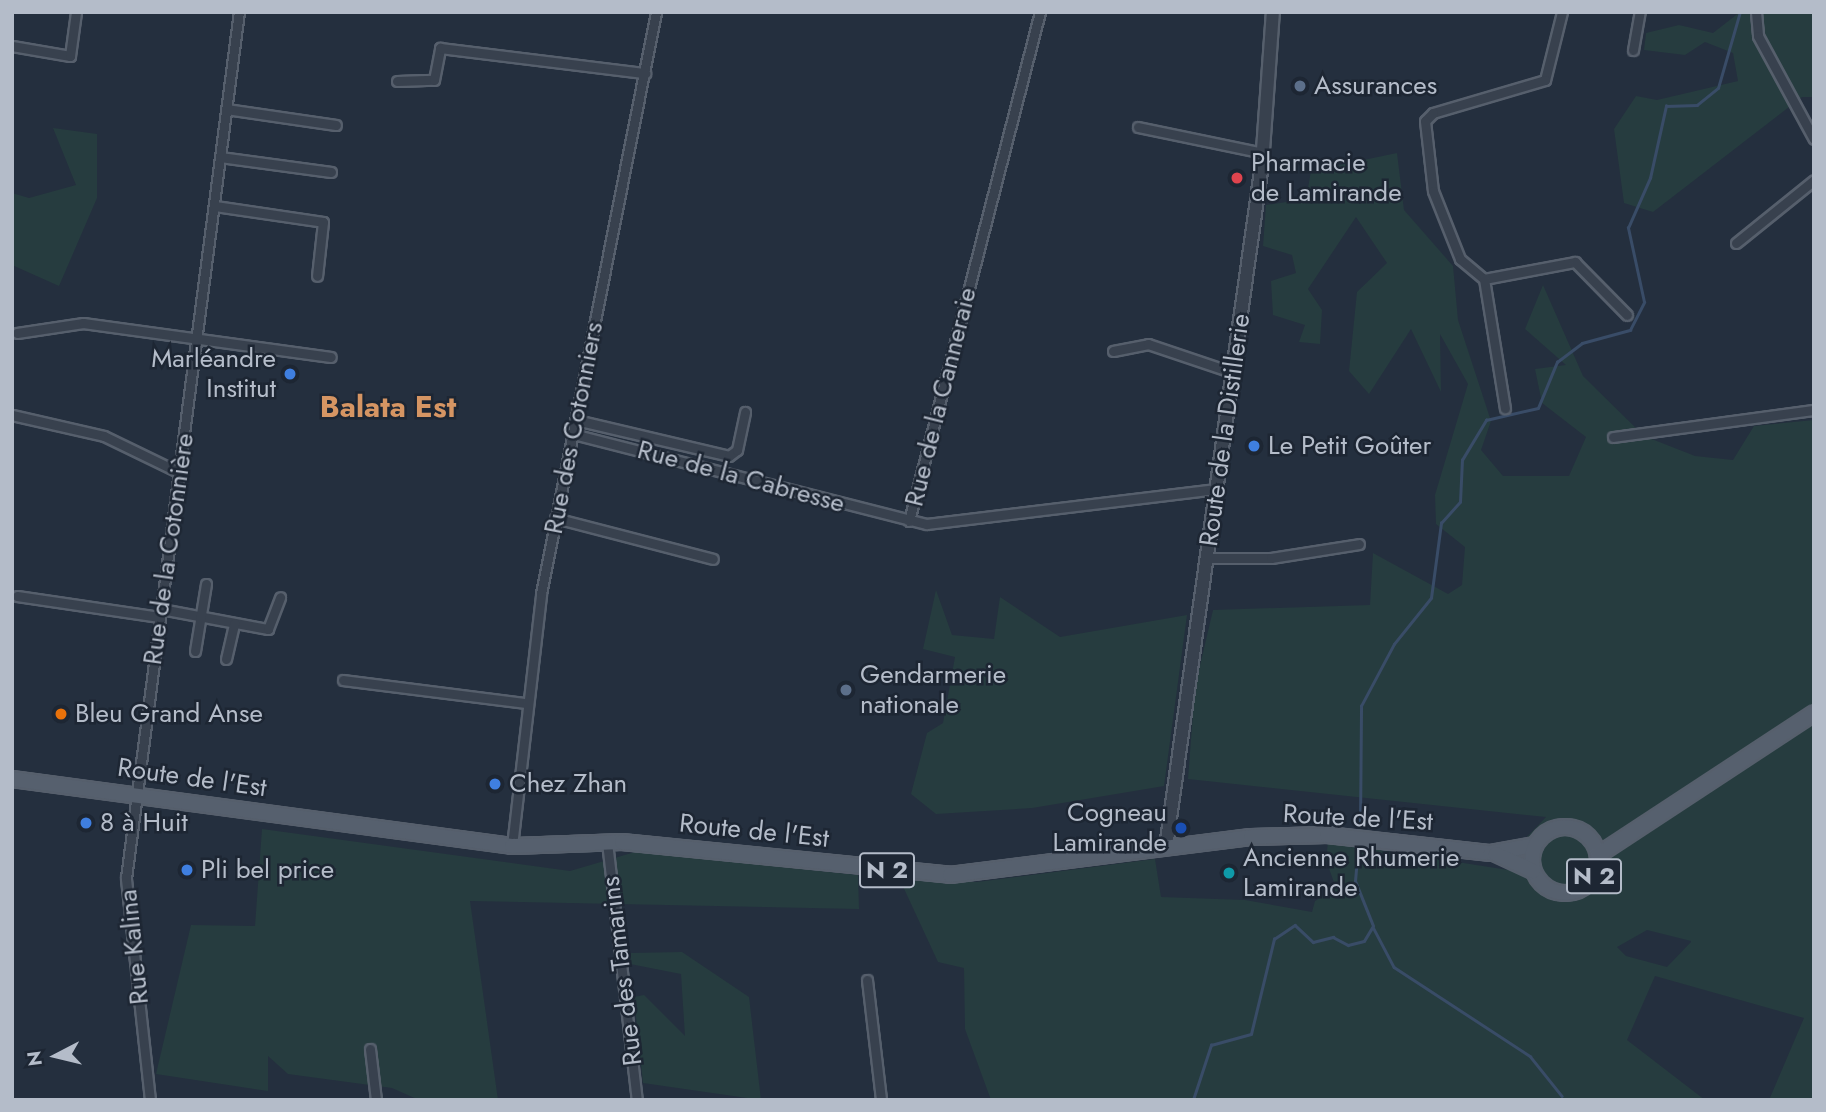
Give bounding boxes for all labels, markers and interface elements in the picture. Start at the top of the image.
place label: Assurances [1314,70,1437,102]
marker: Assurances [1292,78,1308,94]
place label: Pharmacie de Lamirande [1251,147,1402,208]
marker: Pharmacie de Lamirande [1229,170,1245,186]
street label: Rue de la Canneraie [899,284,983,510]
street label: Route de la Distillerie [1193,312,1257,548]
street label: Rue des Cotonniers [538,319,610,537]
place label: Marléandre Institut [151,343,276,404]
marker: Marléandre Institut [282,366,298,382]
district label: Balata Est [320,389,456,425]
place label: Le Petit Goûter [1268,430,1431,462]
street label: Rue de la Cotonnière [137,431,201,667]
street label: Rue de la Cabresse [634,434,848,520]
marker: Le Petit Goûter [1246,438,1262,454]
place label: Gendarmerie nationale [860,659,1006,720]
marker: Gendarmerie nationale [838,682,854,698]
place label: Bleu Grand Anse [75,698,263,730]
marker: Bleu Grand Anse [53,706,69,722]
street label: Route de l'Est [115,752,269,804]
place label: Chez Zhan [509,768,627,800]
marker: Chez Zhan [487,776,503,792]
place label: Cogneau Lamirande [1052,797,1167,858]
street label: Route de l'Est [1282,798,1434,838]
place label: 8 à Huit [100,807,188,839]
street label: Route de l'Est [678,808,830,854]
marker: 8 à Huit [78,815,94,831]
marker: Cogneau Lamirande [1173,820,1189,836]
place label: Ancienne Rhumerie Lamirande [1243,842,1459,903]
road number: N 2 [859,850,915,890]
place label: Pli bel price [201,854,334,886]
road number: N 2 [1566,856,1622,896]
marker: Pli bel price [179,862,195,878]
marker: Ancienne Rhumerie Lamirande [1221,865,1237,881]
street label: Rue des Tamarins [595,875,649,1067]
street label: Rue Kalina [112,888,156,1006]
north arrow [21,1021,91,1091]
text: N [20,1049,49,1068]

